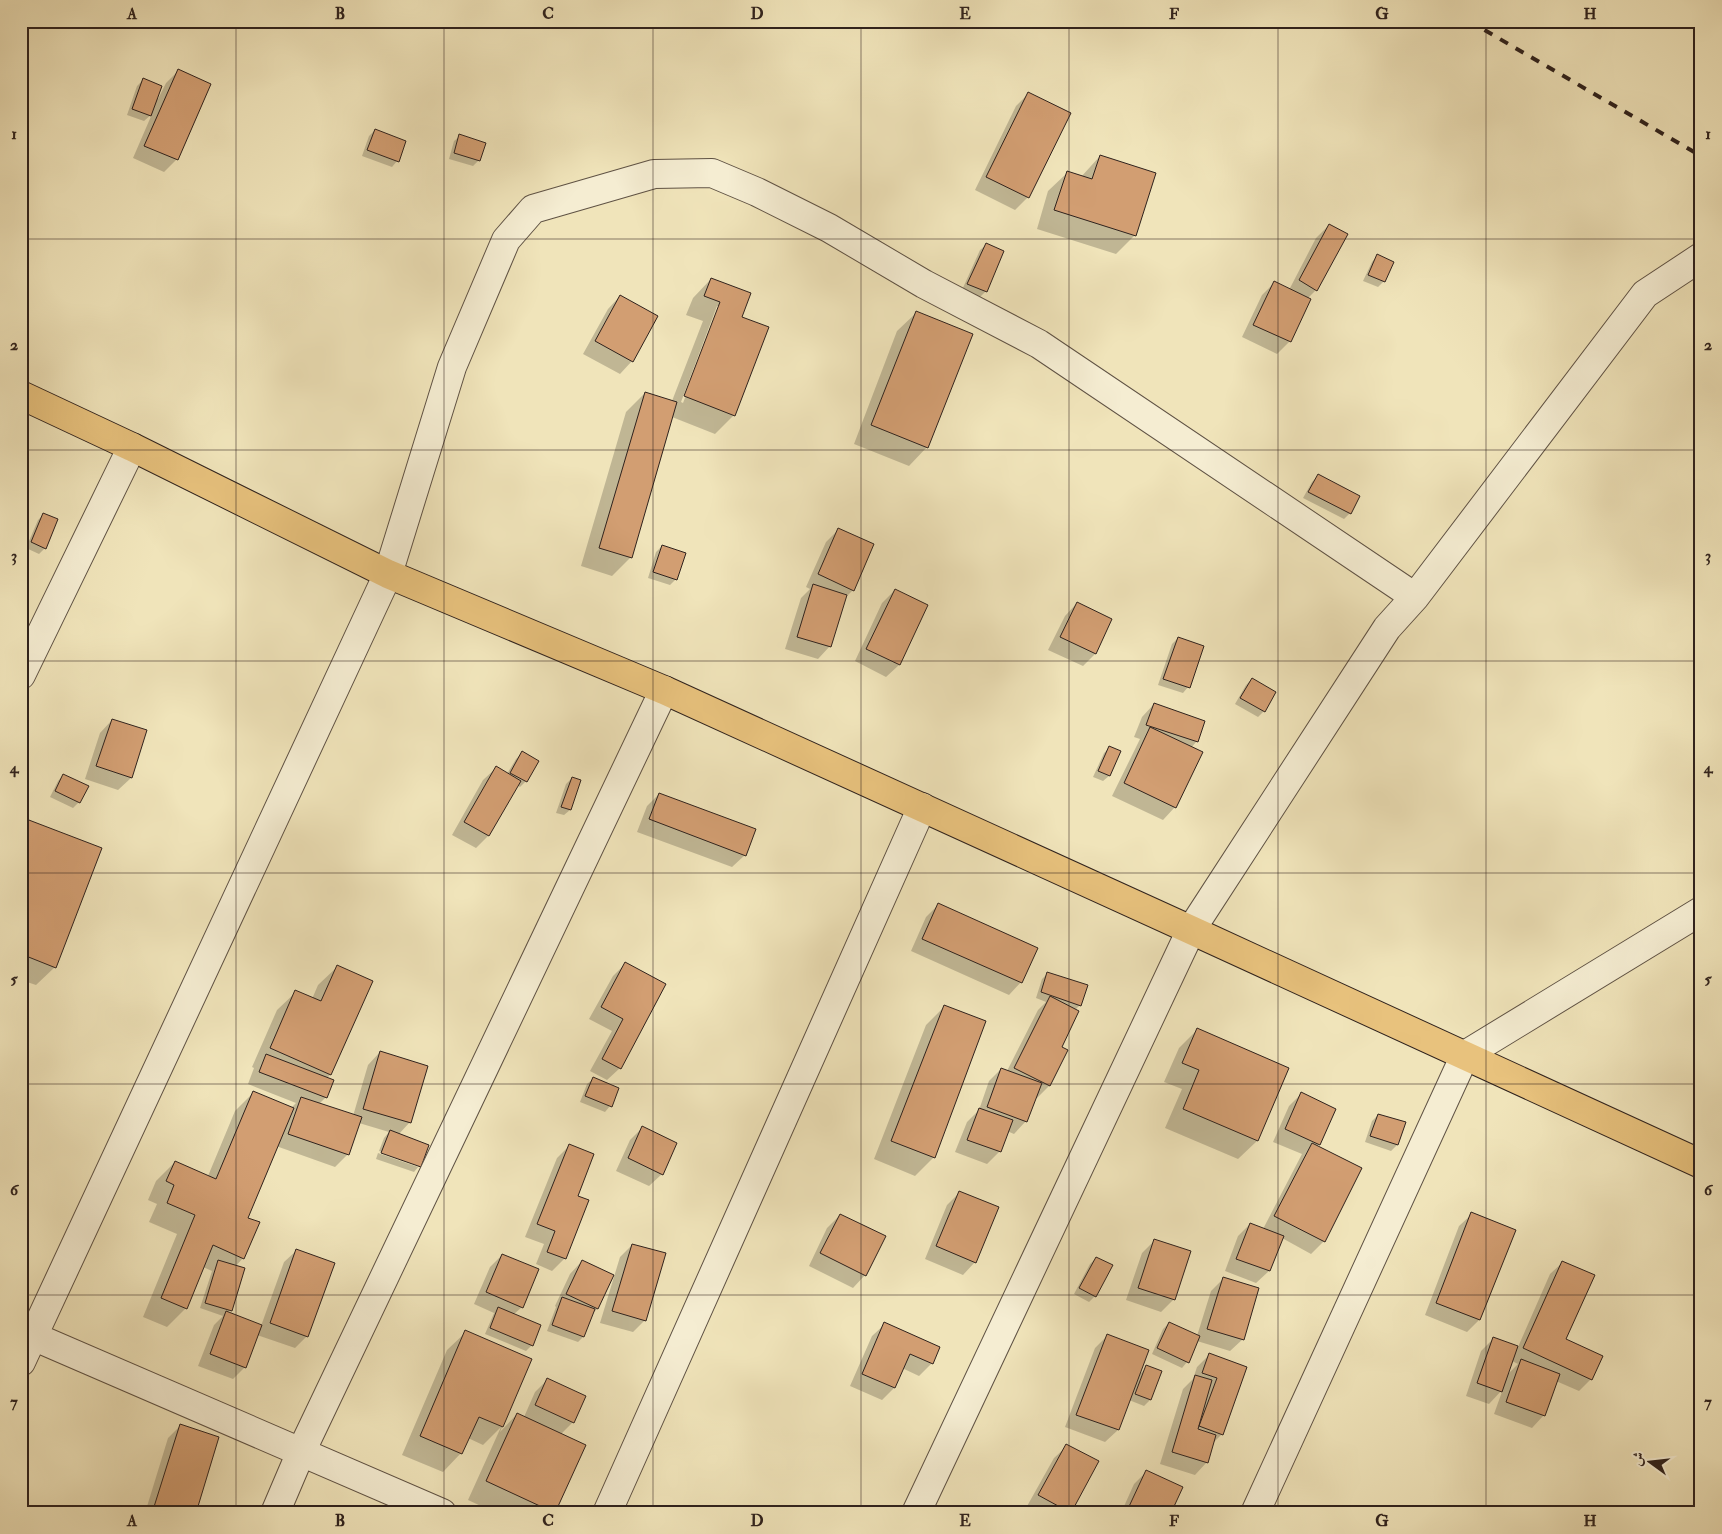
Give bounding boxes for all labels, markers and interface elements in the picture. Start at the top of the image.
text: A [126,4,138,24]
text: B [335,4,345,24]
text: C [542,4,554,24]
text: D [750,4,764,24]
text: E [959,4,971,24]
text: F [1169,4,1179,24]
text: G [1375,4,1389,24]
text: H [1583,4,1597,24]
text: 1 [11,124,17,144]
text: 1 [1705,124,1711,144]
text: 2 [10,335,18,355]
text: 2 [1704,335,1712,355]
text: 3 [11,546,17,566]
text: 3 [1705,546,1711,566]
text: 4 [9,758,20,778]
text: 4 [1703,758,1714,778]
text: 5 [10,969,18,989]
text: 5 [1704,969,1712,989]
text: 6 [10,1180,20,1200]
text: 6 [1704,1180,1714,1200]
text: 7 [10,1392,18,1412]
text: 7 [1704,1392,1712,1412]
north arrow [1624,1436,1674,1486]
text: ش [1628,1450,1648,1468]
text: A [126,1511,138,1531]
text: B [335,1511,345,1531]
text: C [542,1511,554,1531]
text: D [750,1511,764,1531]
text: E [959,1511,971,1531]
text: F [1169,1511,1179,1531]
text: G [1375,1511,1389,1531]
text: H [1583,1511,1597,1531]

